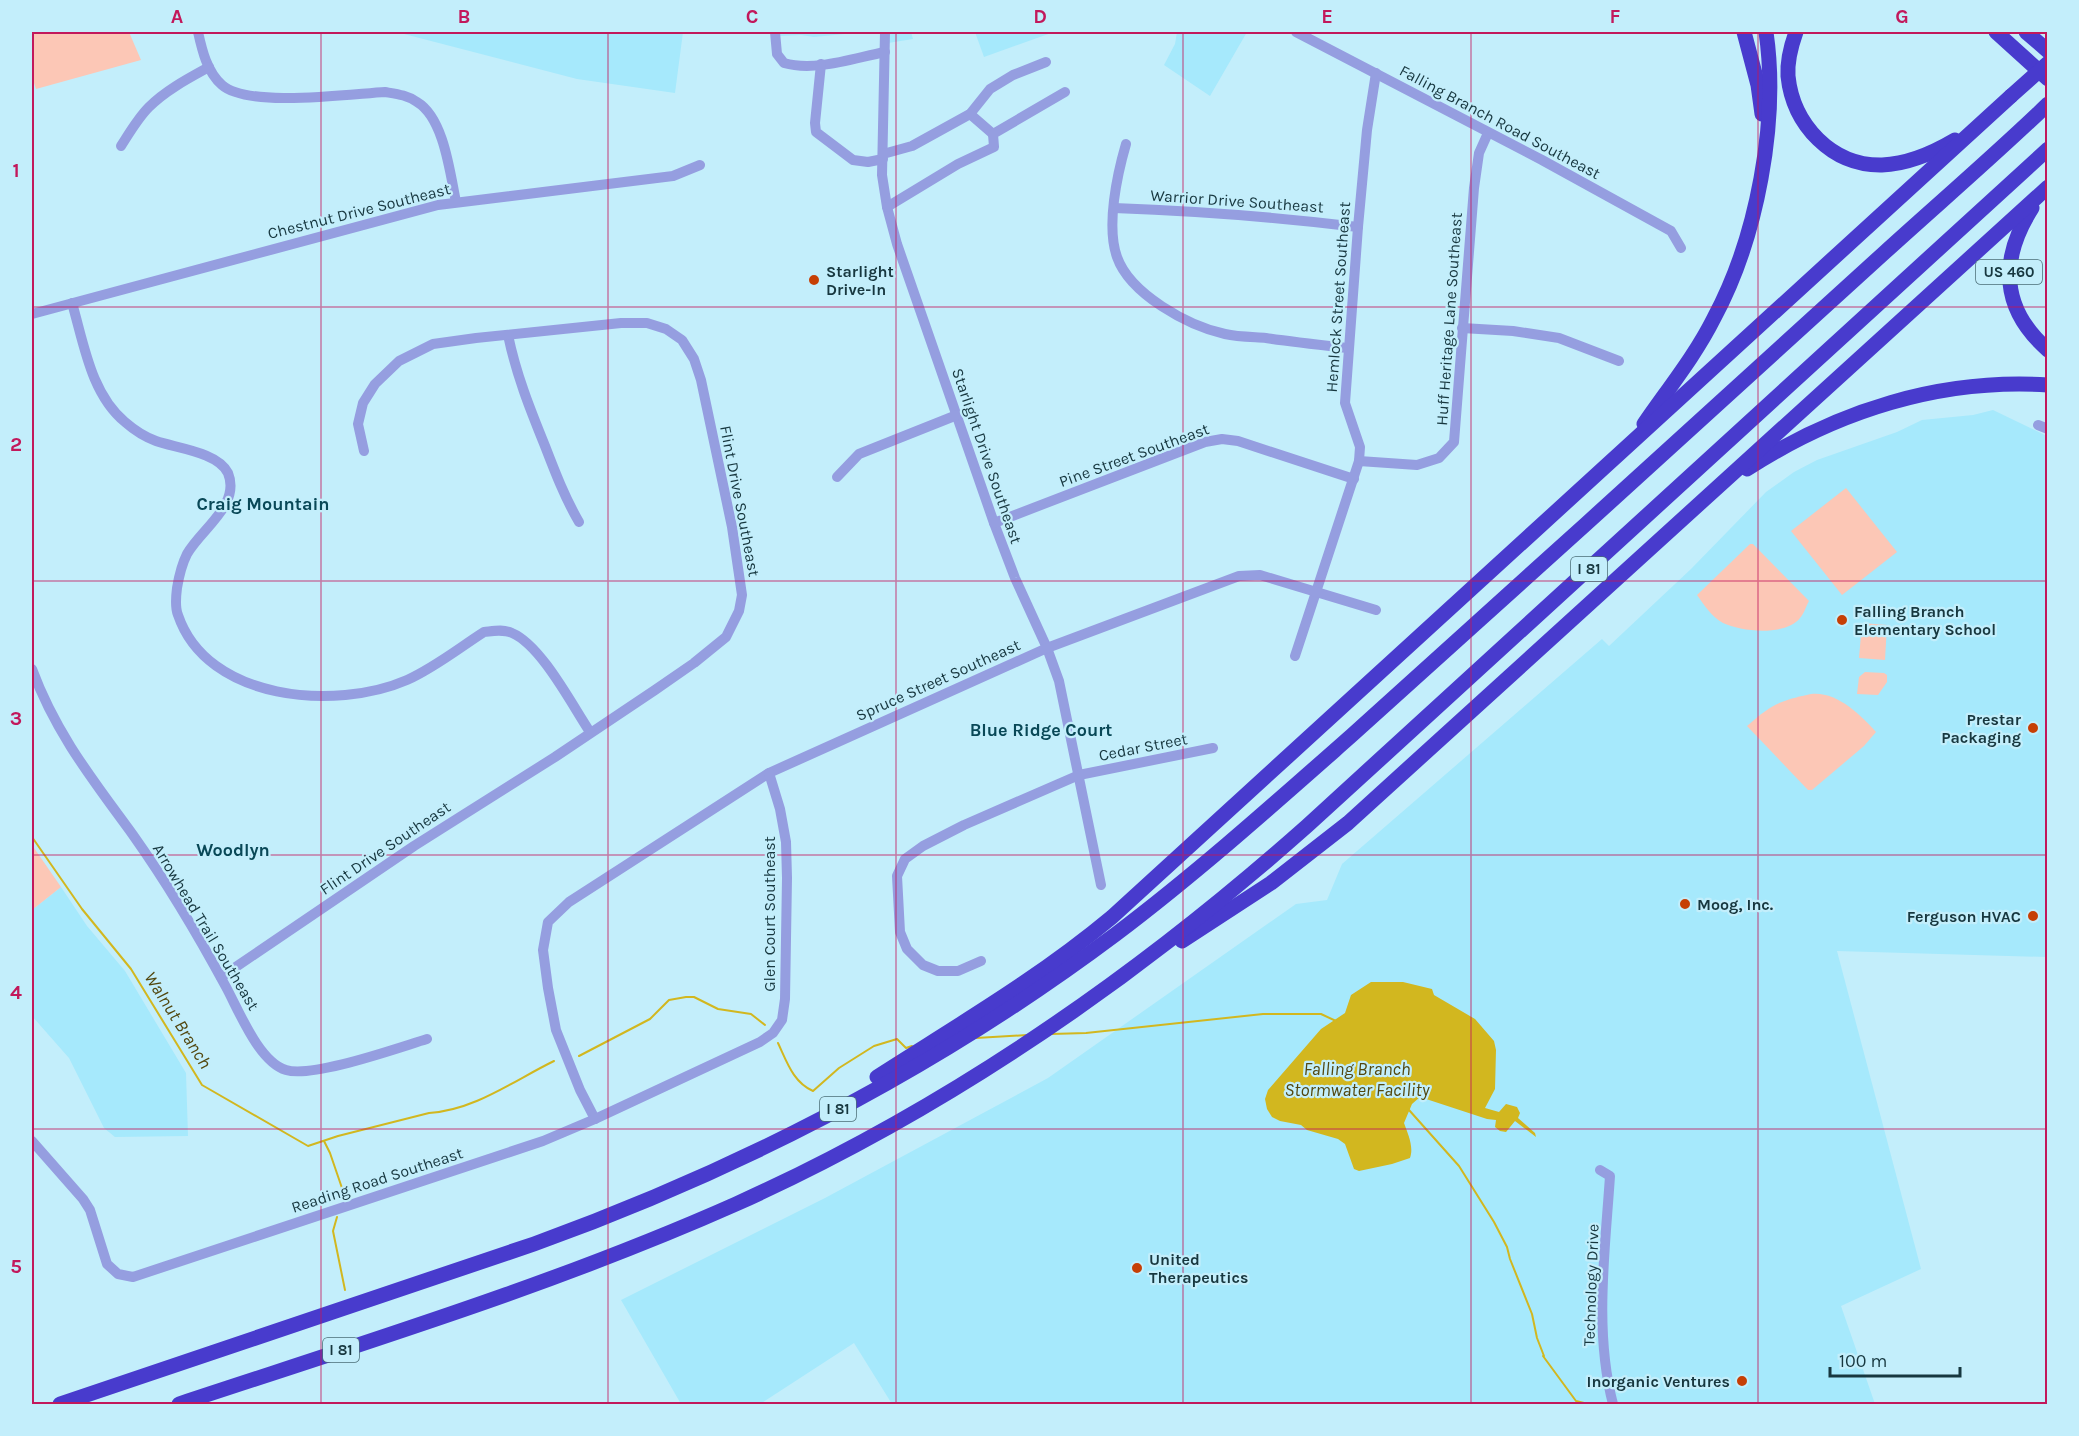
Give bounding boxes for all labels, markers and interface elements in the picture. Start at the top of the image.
text: A [171,5,184,28]
text: B [458,5,470,28]
text: C [746,5,758,28]
text: D [1033,5,1047,28]
text: E [1321,5,1333,28]
text: F [1610,5,1621,28]
text: G [1895,5,1909,28]
street label: Falling Branch Road Southeast [1396,61,1604,183]
text: 1 [12,159,20,182]
street label: Chestnut Drive Southeast [266,179,452,243]
street label: Warrior Drive Southeast [1150,185,1324,217]
street label: Hemlock Street Southeast [1322,201,1354,393]
street label: Huff Heritage Lane Southeast [1432,212,1466,426]
road number: US 460 [1976,260,2042,284]
place label: Starlight Drive-In [826,262,894,299]
marker: Starlight Drive-In [807,273,821,287]
street label: Starlight Drive Southeast [948,366,1026,546]
street label: Pine Street Southeast [1056,419,1212,491]
street label: Flint Drive Southeast [716,424,764,578]
text: 2 [10,433,22,456]
district label: Craig Mountain [196,493,330,515]
road number: I 81 [1571,557,1607,581]
place label: Falling Branch Elementary School [1854,602,1996,639]
marker: Falling Branch Elementary School [1835,613,1849,627]
street label: Spruce Street Southeast [853,635,1023,725]
text: 3 [10,707,22,730]
place label: Prestar Packaging [1941,710,2022,747]
district label: Blue Ridge Court [970,719,1112,741]
marker: Prestar Packaging [2026,721,2040,735]
street label: Cedar Street [1097,729,1189,765]
street label: Flint Drive Southeast [316,797,454,899]
street label: Glen Court Southeast [760,836,779,992]
district label: Woodlyn [196,839,270,861]
street label: Arrowhead Trail Southeast [149,840,263,1014]
place label: Moog, Inc. [1697,895,1774,914]
marker: Moog, Inc. [1678,897,1692,911]
place label: Ferguson HVAC [1907,907,2021,926]
marker: Ferguson HVAC [2026,909,2040,923]
water label: Walnut Branch [139,967,217,1073]
text: 4 [10,981,22,1004]
water label: Falling Branch Stormwater Facility [1285,1058,1431,1101]
road number: I 81 [820,1097,856,1121]
street label: Reading Road Southeast [289,1143,465,1217]
street label: Technology Drive [1579,1223,1603,1347]
place label: United Therapeutics [1149,1250,1248,1287]
text: 5 [10,1255,22,1278]
marker: United Therapeutics [1130,1261,1144,1275]
road number: I 81 [323,1338,359,1362]
scale bar [1830,1340,1960,1378]
text: 100 m [1839,1350,1887,1372]
place label: Inorganic Ventures [1587,1372,1730,1391]
marker: Inorganic Ventures [1735,1374,1749,1388]

